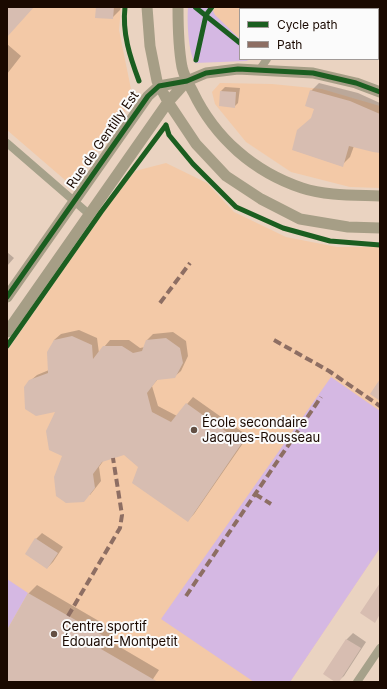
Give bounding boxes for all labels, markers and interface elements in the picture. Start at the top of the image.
legend [239,8,379,60]
text: Cycle path [277,17,338,32]
text: Path [277,37,302,52]
street label: Rue de Gentilly Est [64,88,142,192]
place label: École secondaire Jacques-Rousseau [202,415,320,446]
marker: École secondaire Jacques-Rousseau [189,425,199,435]
place label: Centre sportif Édouard-Montpetit [62,619,178,650]
marker: Centre sportif Édouard-Montpetit [49,629,59,639]

